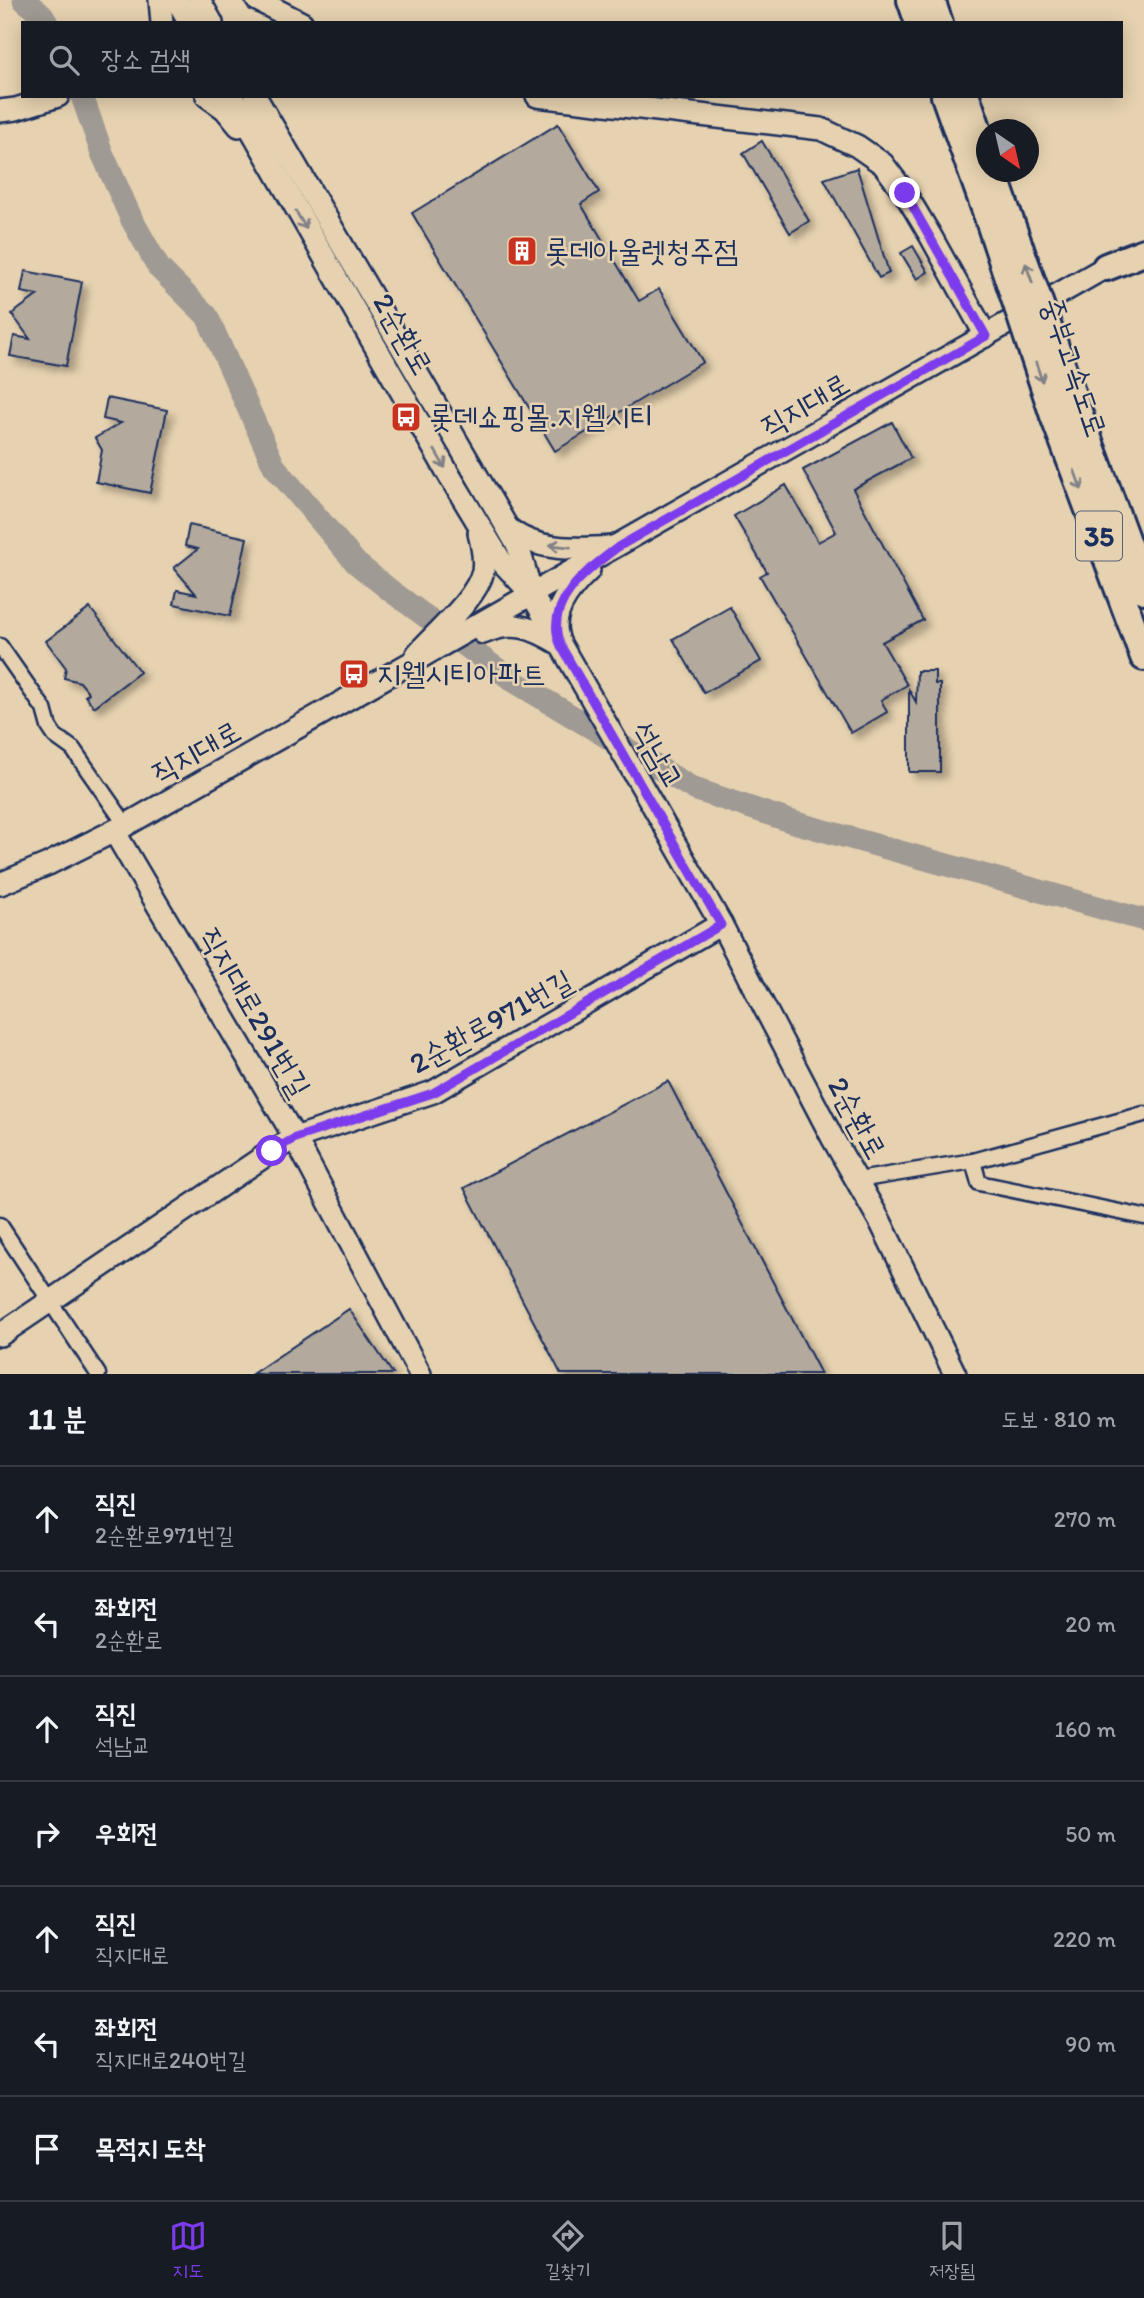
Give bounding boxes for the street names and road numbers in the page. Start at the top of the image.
street label: 2순환로 [365,286,442,381]
street label: 중부고속도로 [1033,292,1116,441]
street label: 직지대로 [754,364,856,445]
road number: 35 [1076,512,1122,560]
street label: 직지대로 [145,712,247,791]
street label: 석남교 [624,714,693,795]
street label: 직지대로291번길 [192,920,319,1103]
street label: 2순환로971번길 [403,962,579,1082]
street label: 2순환로 [820,1070,895,1165]

